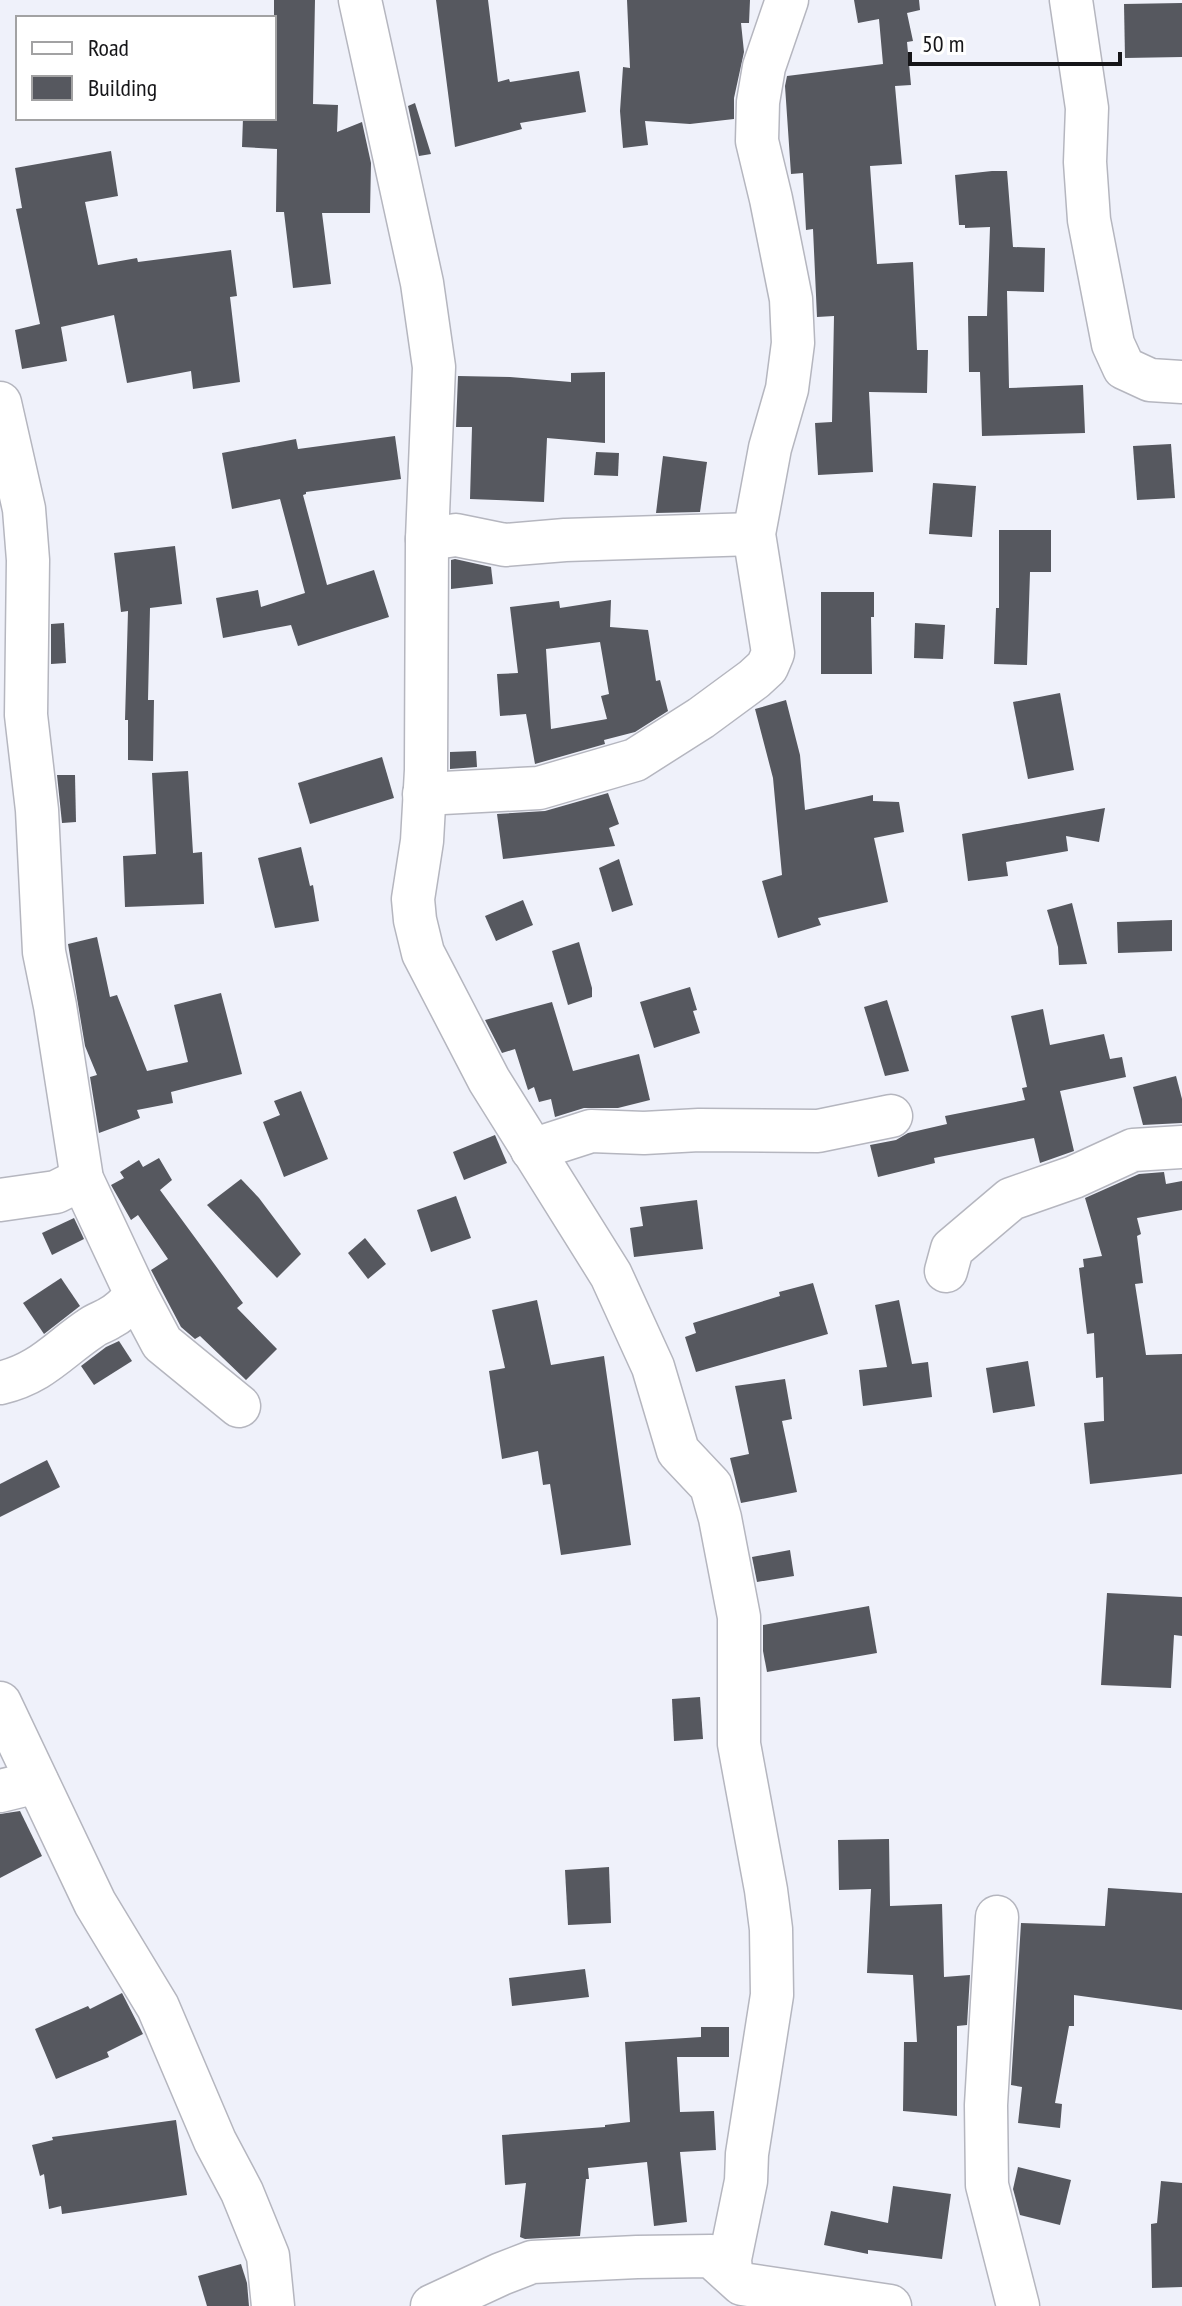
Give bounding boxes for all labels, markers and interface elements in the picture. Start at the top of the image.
legend [16,16,276,120]
scale bar [910,16,1120,66]
text: 50 m [922,28,964,59]
text: Road [88,32,129,63]
text: Building [88,72,157,103]

